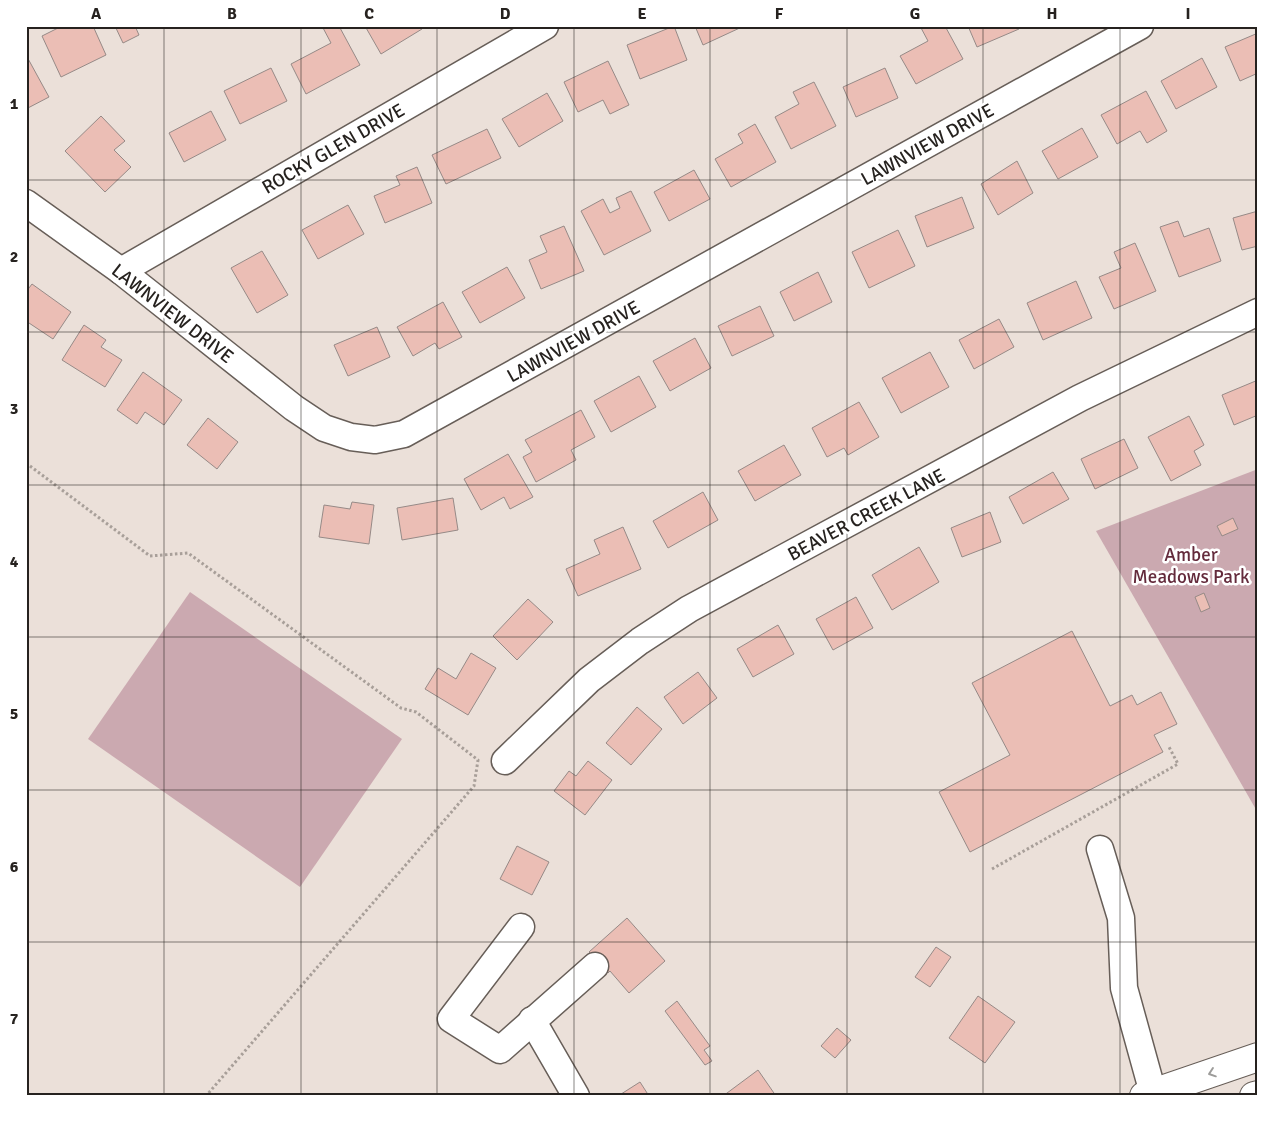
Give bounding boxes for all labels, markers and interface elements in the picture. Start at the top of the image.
text: A [91,4,102,24]
text: B [227,4,237,24]
text: C [364,4,374,24]
text: D [500,4,511,24]
text: E [637,4,647,24]
text: F [775,4,784,24]
text: G [910,4,920,24]
text: H [1047,4,1057,24]
text: I [1185,4,1191,24]
text: 1 [10,94,19,114]
street label: ROCKY GLEN DRIVE [258,98,409,199]
street label: LAWNVIEW DRIVE [857,98,998,191]
text: 2 [10,247,18,267]
street label: LAWNVIEW DRIVE [106,259,238,369]
street label: LAWNVIEW DRIVE [503,295,644,388]
text: 3 [10,399,18,419]
street label: BEAVER CREEK LANE [784,463,949,567]
park label: Amber Meadows Park [1133,543,1250,589]
text: 4 [10,552,19,572]
text: 5 [10,704,18,724]
text: 6 [10,857,19,877]
text: 7 [10,1009,19,1029]
one-way arrow [1208,1067,1216,1077]

